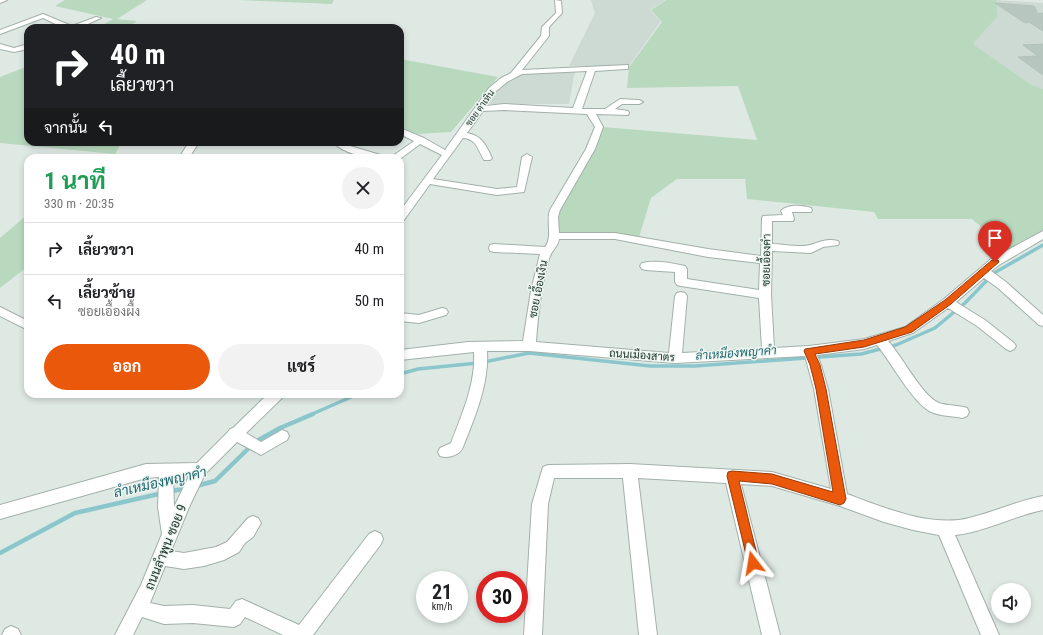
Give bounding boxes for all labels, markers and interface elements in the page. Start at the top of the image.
text: 40 m [110,38,166,71]
icon: right [44,40,96,92]
text: เลี้ยวขวา [110,74,174,95]
street label: ซอย ต๋าเหิน [464,88,497,128]
icon: left [95,116,117,138]
text: จากนั้น [44,119,87,137]
text: 1 นาที [44,167,106,195]
button: close [342,167,384,209]
text: 330 m · 20:35 [44,196,114,211]
pin [978,221,1012,262]
icon: arrive [984,227,1006,249]
street label: ซอยเอื้องคำ [755,233,773,287]
icon: right [44,238,66,260]
text: 40 m [354,240,384,258]
text: เลี้ยวขวา [78,241,134,259]
street label: ซอย เอื้องเงิน [522,258,550,319]
text: เลี้ยวซ้าย [78,284,135,302]
icon: left [44,290,66,312]
text: 50 m [354,292,384,310]
text: ซอยเอื้องผื้ง [78,304,140,319]
water label: ลำเหมืองพญาคำ [695,342,777,363]
button: ออก [44,344,210,390]
button: แชร์ [218,344,384,390]
street label: ถนนเมืองสาตร [609,346,675,364]
water label: ลำเหมืองพญาคำ [112,462,209,501]
street label: ถนนลำพูน ซอย 9 [141,502,191,593]
position arrow [732,542,774,584]
speed limit sign: 30 [476,571,528,623]
text: 21 [432,580,452,604]
map controls [991,583,1031,623]
button: sound [991,583,1031,623]
text: km/h [432,601,452,612]

